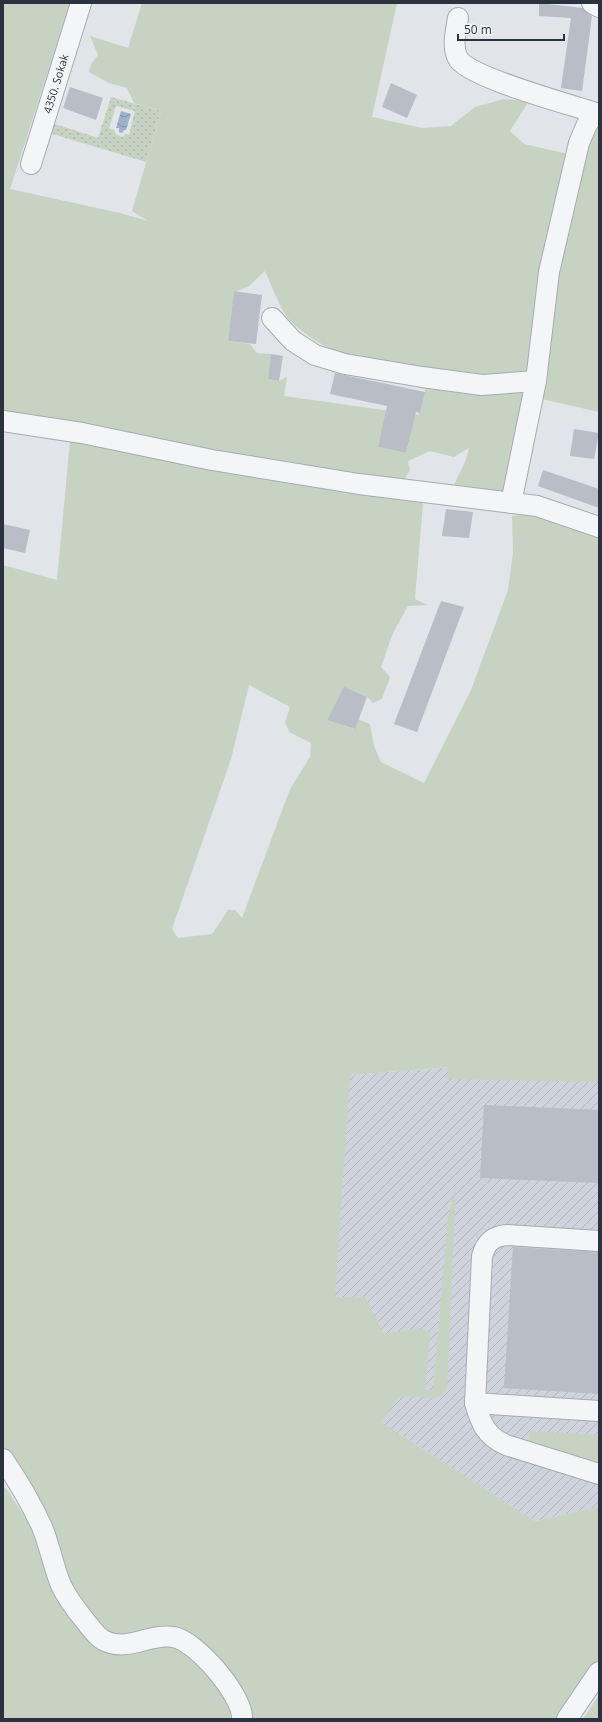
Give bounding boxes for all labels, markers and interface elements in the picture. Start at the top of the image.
scale bar [458,16,564,42]
text: 50 m [464,21,492,38]
street label: 4350. Sokak [39,52,72,115]

